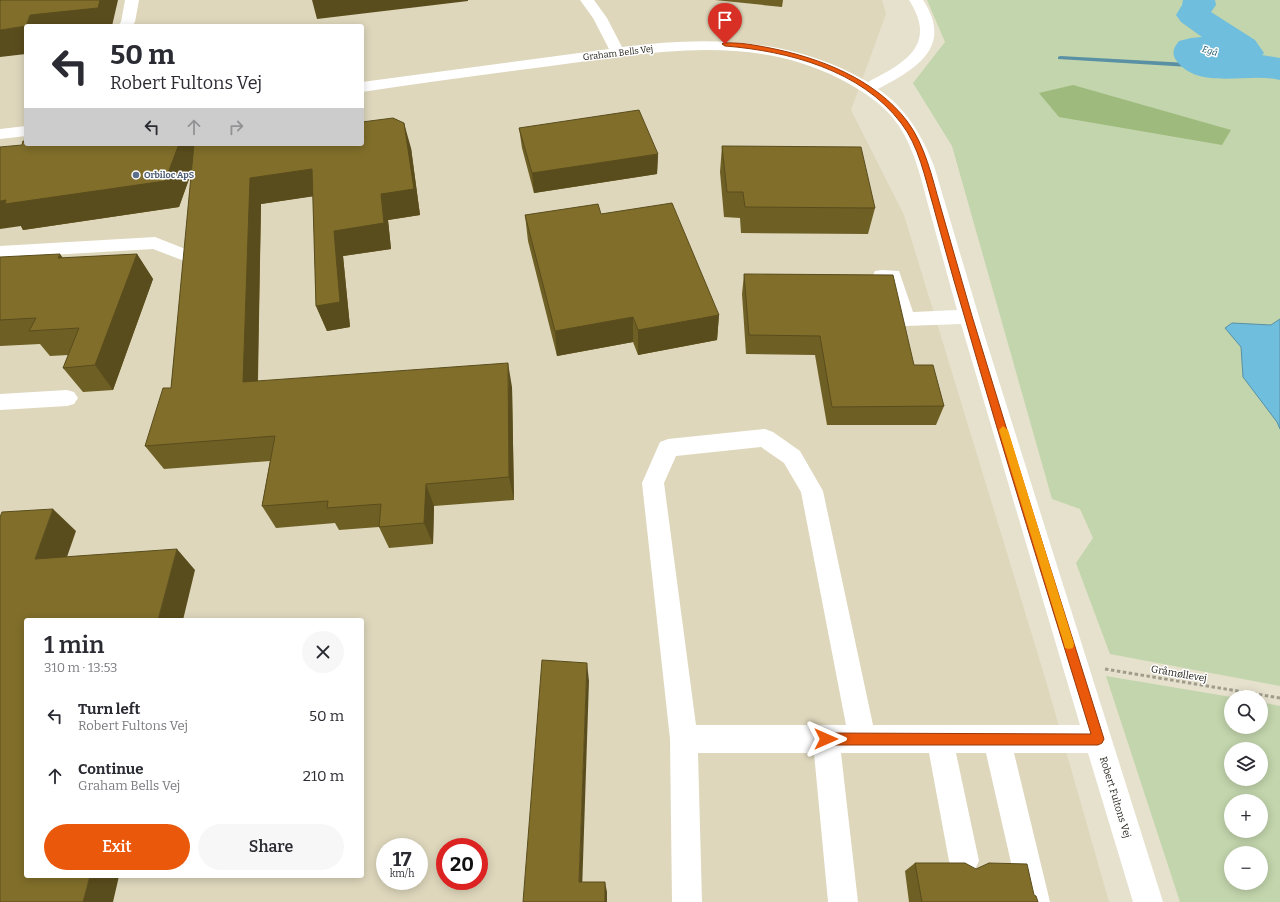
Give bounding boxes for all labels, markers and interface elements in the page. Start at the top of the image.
pin [708,3,742,44]
icon: arrive [714,9,736,31]
text: 50 m [110,38,175,71]
icon: left [44,40,96,92]
street label: Graham Bells Vej [582,44,654,62]
water label: Egå [1201,44,1219,58]
text: Robert Fultons Vej [110,72,262,94]
icon: left [141,116,163,138]
icon: ahead [183,116,205,138]
icon: right [225,116,247,138]
marker: Orbiloc ApS [131,170,141,180]
place label: Orbiloc ApS [144,170,195,180]
text: 1 min [44,631,104,659]
button: close [302,631,344,673]
text: 310 m · 13:53 [44,660,117,675]
street label: Gråmøllevej [1150,663,1208,685]
map controls [1224,690,1268,890]
button: search [1224,690,1268,734]
text: Turn left [78,700,140,718]
icon: left [44,705,66,727]
text: 50 m [309,707,344,725]
text: Robert Fultons Vej [78,718,188,733]
position arrow [805,718,847,760]
button: layers [1224,742,1268,786]
street label: Robert Fultons Vej [1097,755,1133,839]
text: Continue [78,760,144,778]
icon: ahead [44,765,66,787]
text: 210 m [303,767,344,785]
text: Graham Bells Vej [78,778,180,793]
button: + [1224,794,1268,838]
button: Exit [44,824,190,870]
button: Share [198,824,344,870]
speed limit sign: 20 [436,838,488,890]
button: − [1224,846,1268,890]
text: 17 [392,847,412,871]
text: km/h [390,868,414,880]

